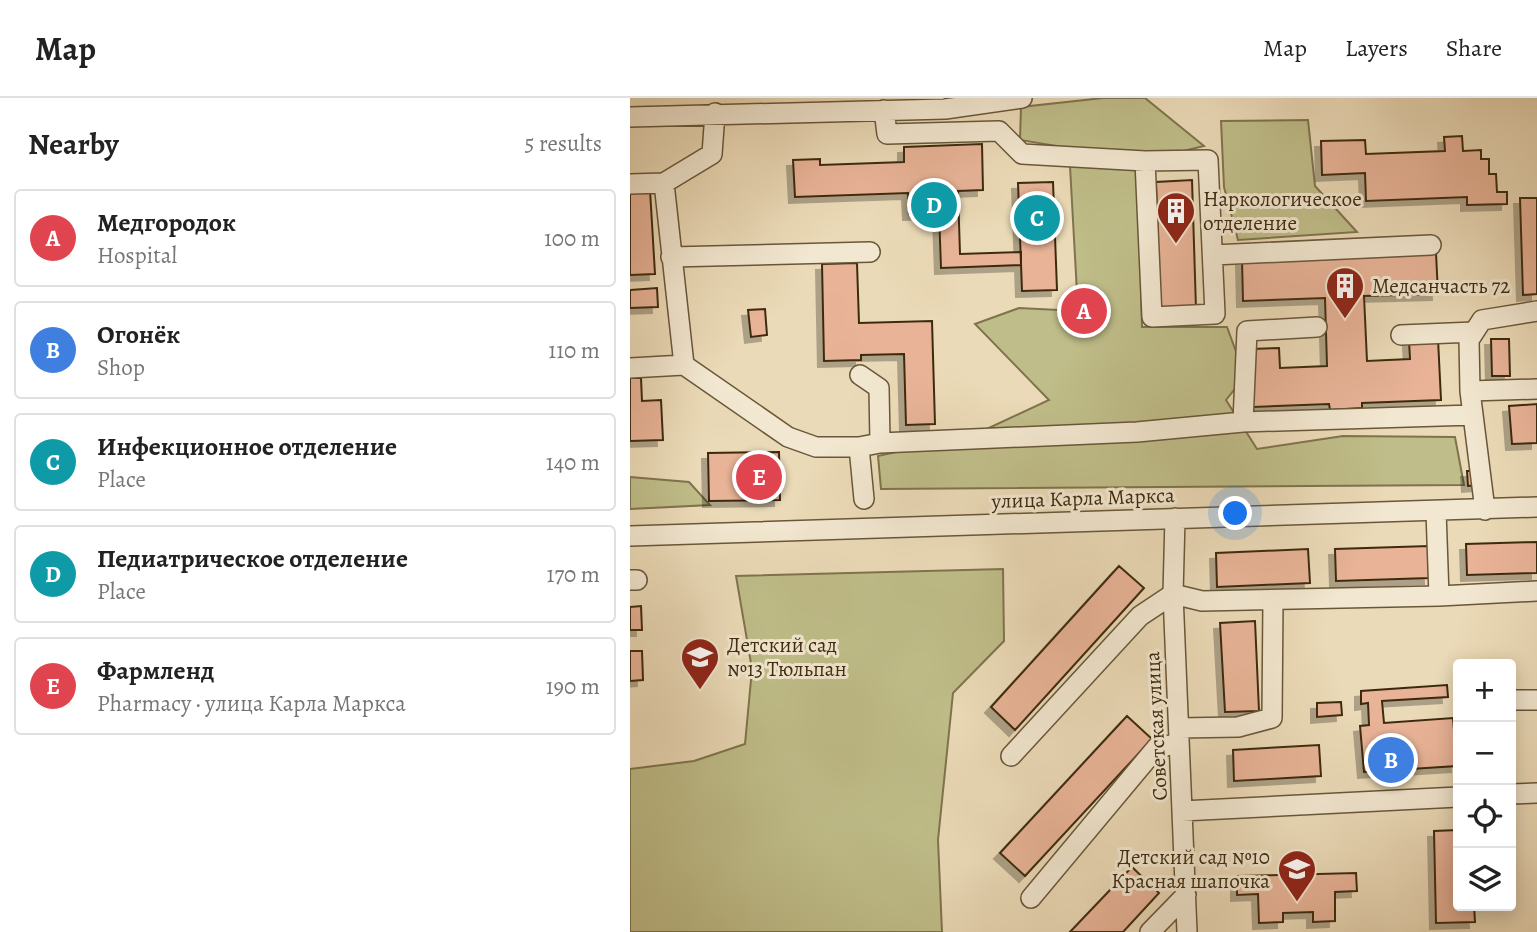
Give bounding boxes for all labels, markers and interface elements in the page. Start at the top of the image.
text: Map [35,26,96,71]
text: Map [1263,32,1307,64]
text: Layers [1345,32,1408,64]
text: Share [1446,32,1502,64]
text: Nearby [28,124,119,164]
text: 5 results [525,128,602,159]
pin: D [911,179,957,231]
place label: Наркологическое отделение [1203,185,1362,237]
building icon: Наркологическое отделение [1155,190,1197,245]
pin: C [1014,192,1060,244]
text: Медгородок [97,205,236,240]
text: A [46,223,60,254]
text: 100 m [544,223,600,254]
text: Hospital [97,240,177,271]
building icon: Медсанчасть 72 [1324,265,1366,320]
place label: Медсанчасть 72 [1372,272,1510,300]
pin: A [1061,285,1107,337]
text: Огонёк [97,317,180,352]
text: B [46,335,60,366]
text: 110 m [548,335,600,366]
text: Shop [97,352,145,383]
text: Инфекционное отделение [97,429,397,464]
text: C [46,447,60,478]
text: 140 m [546,447,600,478]
pin: E [736,451,782,503]
text: Place [97,464,146,495]
street label: улица Карла Маркса [990,481,1175,515]
your location [1218,496,1252,530]
text: Педиатрическое отделение [97,541,408,576]
text: D [45,559,61,590]
text: 170 m [547,559,600,590]
text: Place [97,576,146,607]
place label: Детский сад №13 Тюльпан [727,631,847,683]
school or university icon: Детский сад №13 Тюльпан [679,636,721,691]
street label: Советская улица [1138,650,1174,801]
text: Фармленд [97,653,214,688]
map controls [1453,659,1516,911]
button: + [1453,659,1516,722]
text: E [46,671,60,702]
text: 190 m [546,671,600,702]
text: Pharmacy · улица Карла Маркса [97,688,406,719]
button: − [1453,722,1516,785]
pin: B [1368,734,1414,786]
button: locate [1453,785,1516,848]
place label: Детский сад №10 Красная шапочка [1111,843,1270,895]
school or university icon: Детский сад №10 Красная шапочка [1276,848,1318,903]
button: layers [1453,848,1516,911]

